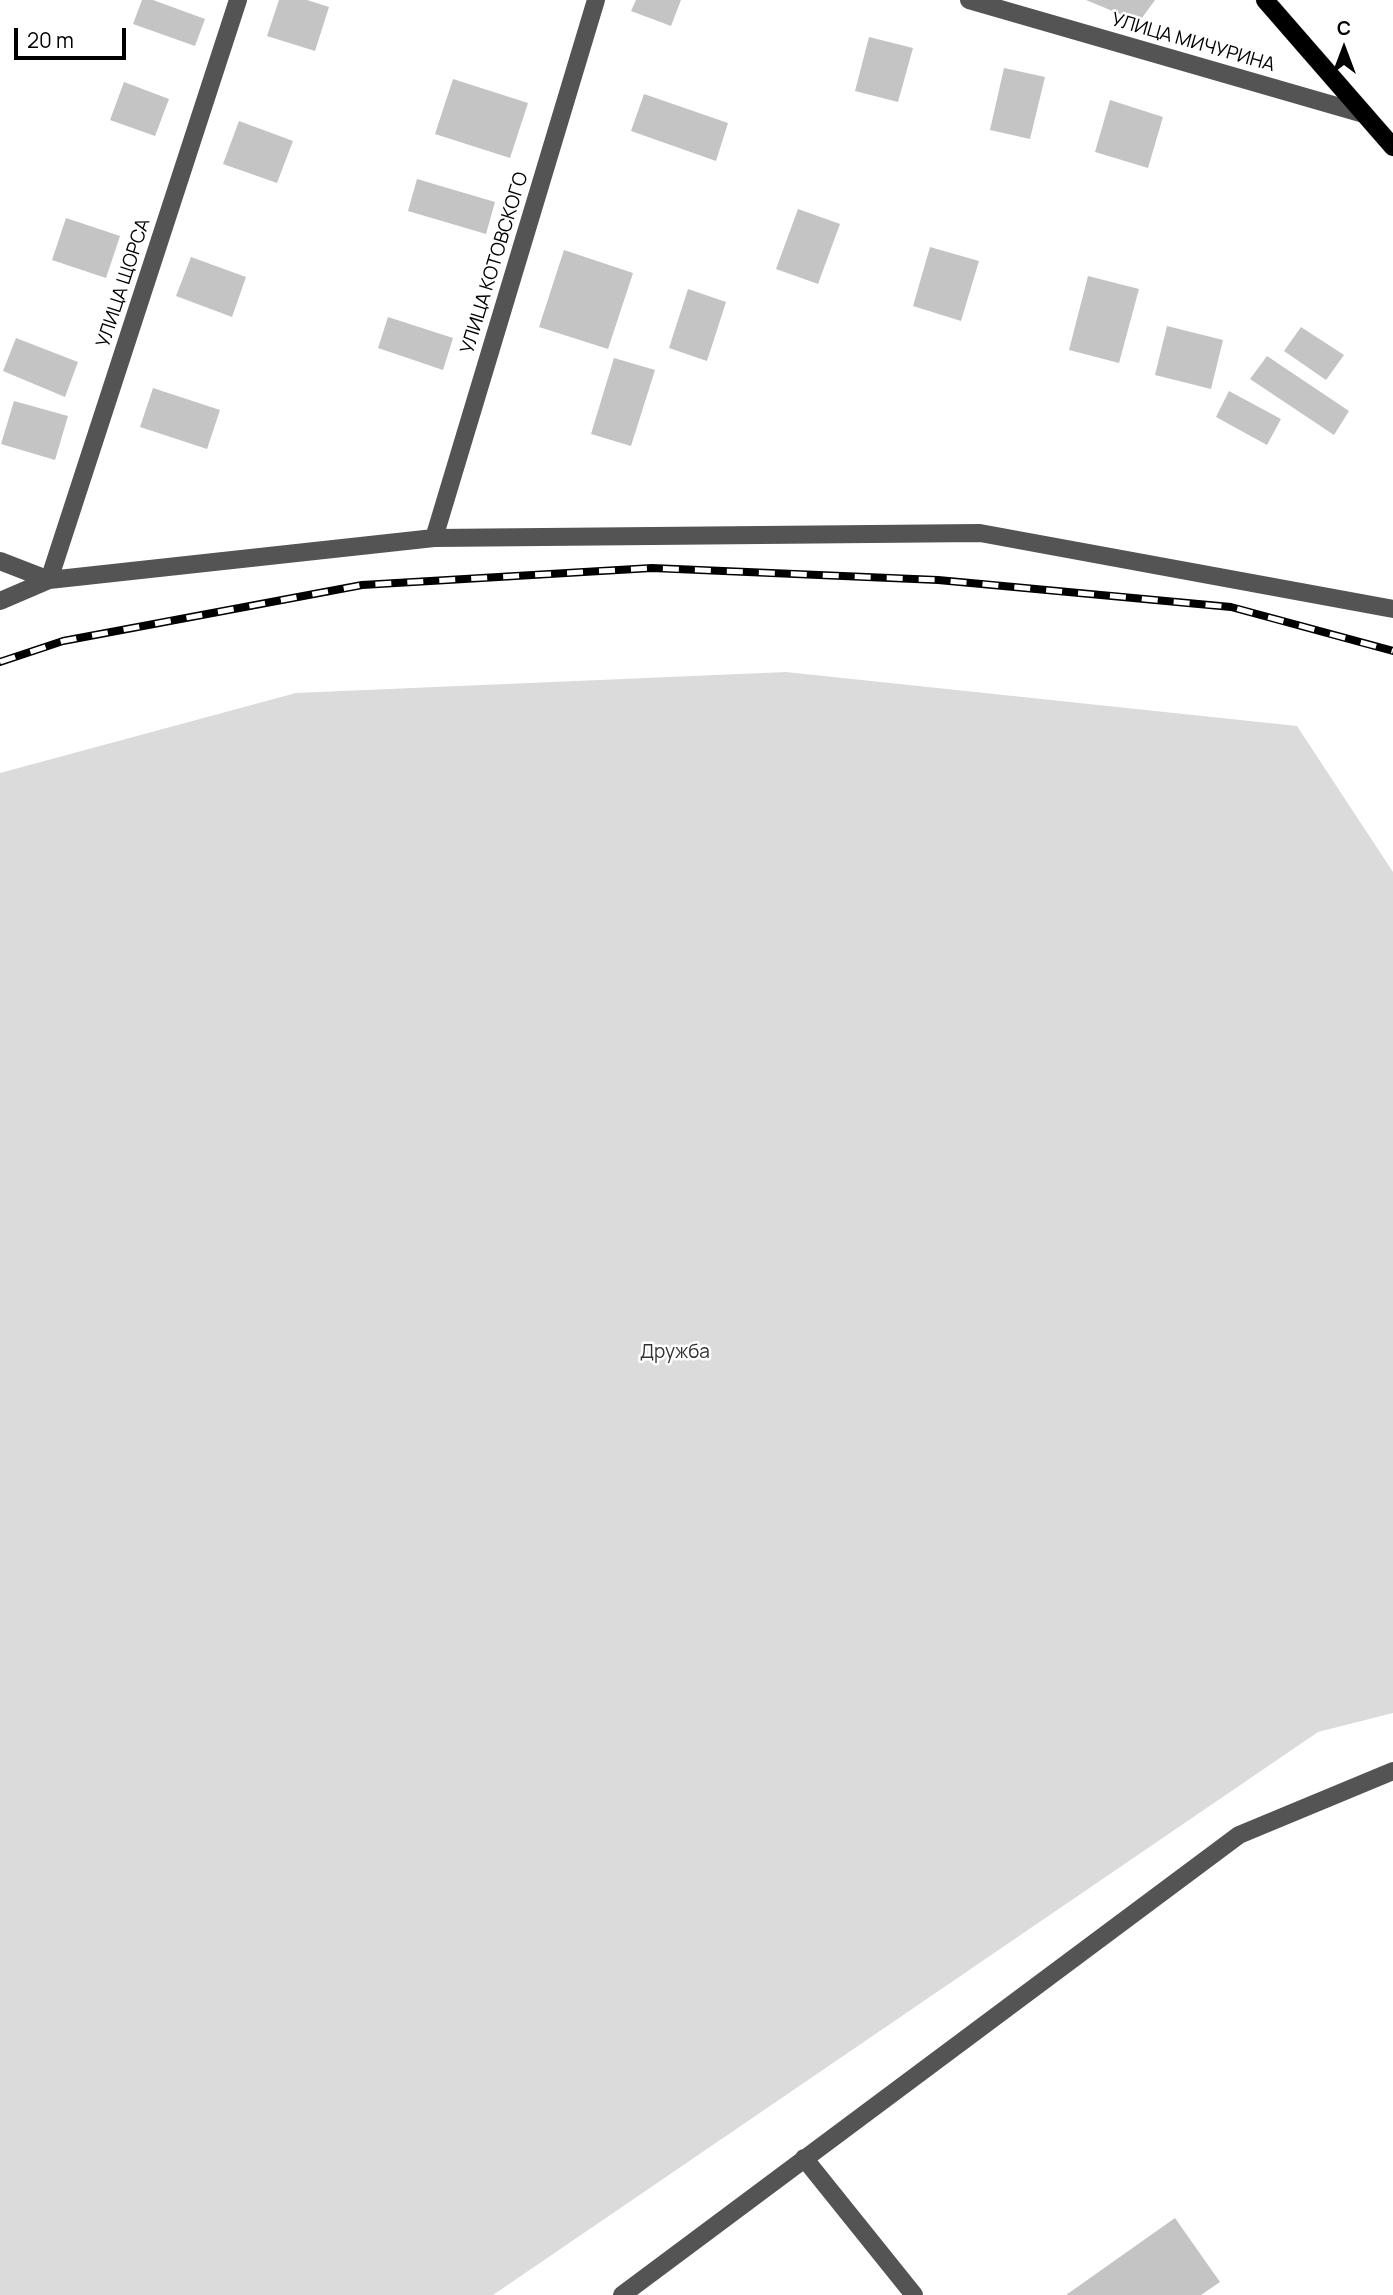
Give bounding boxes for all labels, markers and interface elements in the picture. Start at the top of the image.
street label: УЛИЦА МИЧУРИНА [1109,9,1277,77]
scale bar [18,14,130,58]
north arrow [1309,14,1379,84]
text: С [1337,15,1351,41]
text: 20 m [27,26,74,54]
street label: УЛИЦА КОТОВСКОГО [456,169,534,357]
street label: УЛИЦА ЩОРСА [92,216,156,350]
park label: Дружба [640,1342,710,1364]

